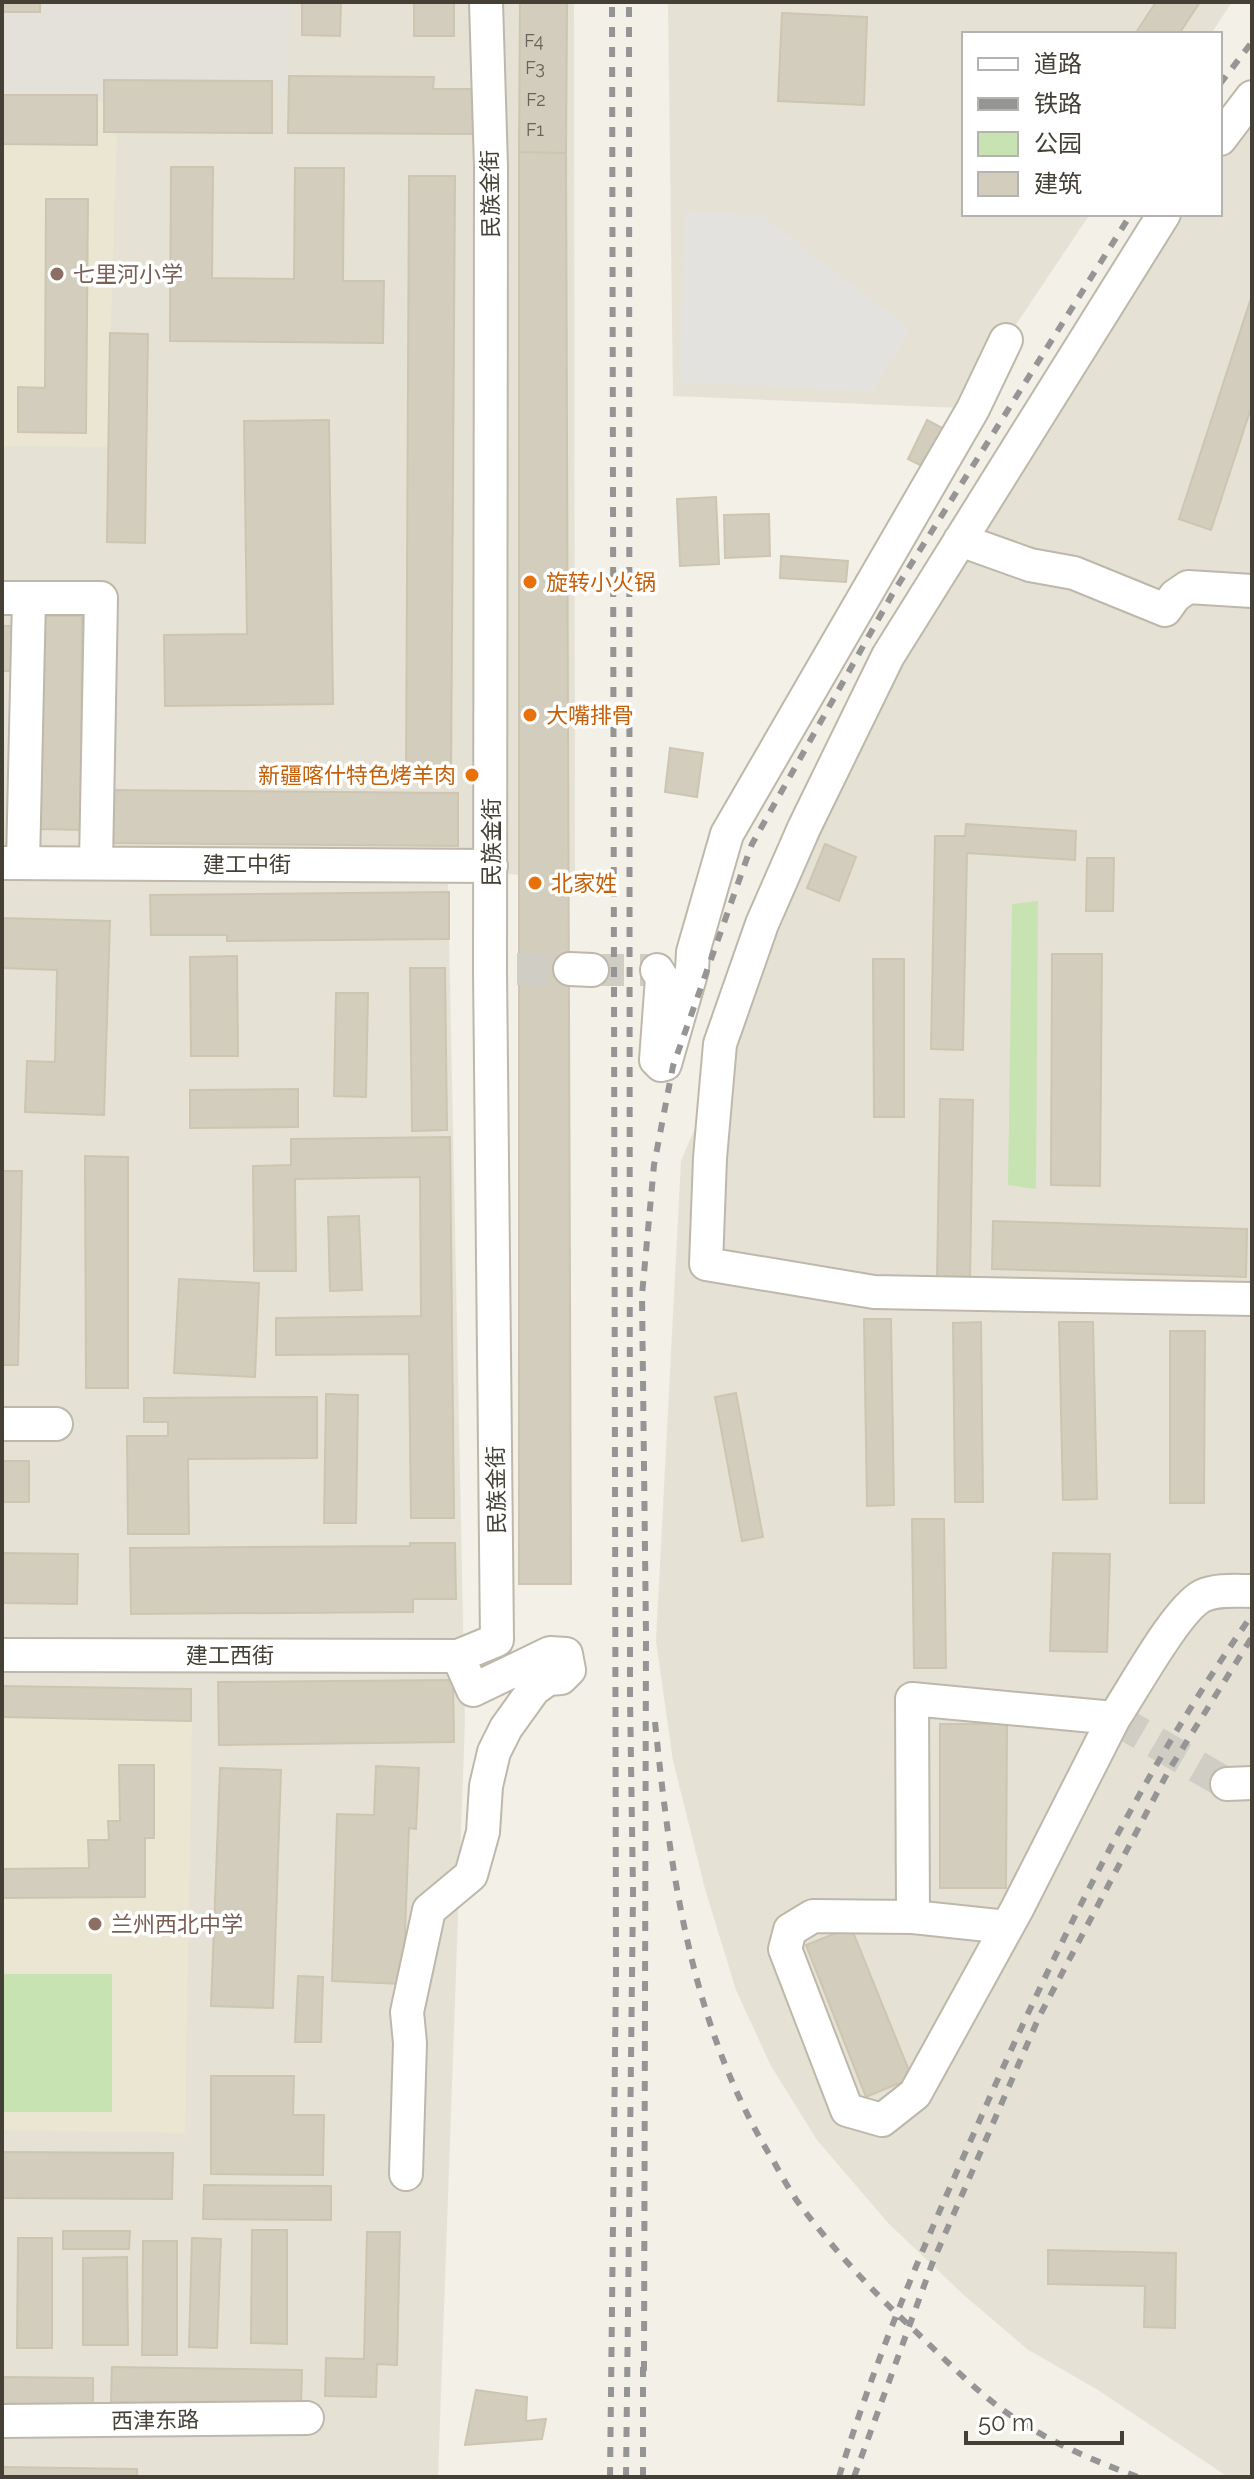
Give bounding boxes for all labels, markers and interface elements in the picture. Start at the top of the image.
house number: F4 [524,30,544,51]
legend [962,32,1222,216]
text: 道路 [1034,49,1082,78]
house number: F3 [525,57,545,78]
house number: F2 [526,89,546,110]
text: 铁路 [1034,89,1082,118]
house number: F1 [526,119,544,140]
text: 公园 [1034,129,1082,158]
street label: 民族金街 [476,150,504,238]
text: 建筑 [1034,169,1082,198]
place label: 七里河小学 [73,261,183,287]
marker: 七里河小学 [48,265,66,283]
place label: 旋转小火锅 [546,569,656,595]
marker: 旋转小火锅 [521,573,539,591]
place label: 大嘴排骨 [546,702,634,728]
marker: 大嘴排骨 [521,706,539,724]
place label: 新疆喀什特色烤羊肉 [258,762,456,788]
marker: 新疆喀什特色烤羊肉 [463,766,481,784]
street label: 民族金街 [478,798,504,886]
street label: 建工中街 [203,851,291,877]
place label: 北家姓 [551,870,617,896]
marker: 北家姓 [526,874,544,892]
street label: 民族金街 [482,1446,510,1534]
street label: 建工西街 [186,1642,274,1668]
place label: 兰州西北中学 [111,1911,243,1937]
marker: 兰州西北中学 [86,1915,104,1933]
scale bar [966,2395,1122,2445]
street label: 西津东路 [111,2406,199,2434]
text: 50 m [978,2408,1034,2437]

